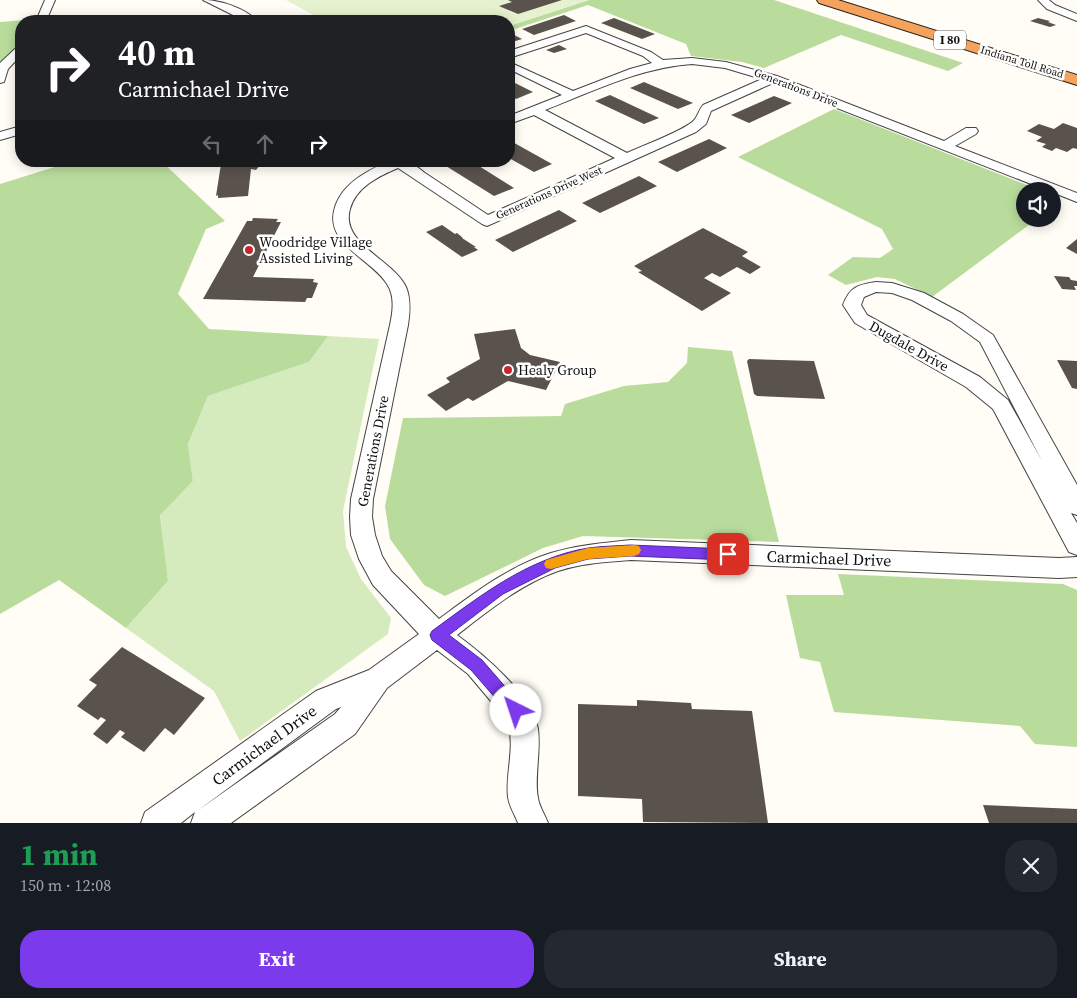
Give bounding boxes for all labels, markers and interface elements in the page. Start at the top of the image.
text: 40 m [118,29,195,77]
road number: I 80 [934,30,966,50]
icon: right [35,35,100,100]
street label: Indiana Toll Road [979,42,1066,82]
street label: Generations Drive [752,65,841,111]
text: Carmichael Drive [118,74,289,104]
icon: left [198,130,226,158]
icon: ahead [251,130,279,158]
icon: right [304,130,332,158]
street label: Generations Drive West [493,163,605,223]
map controls [1016,182,1061,227]
button: sound [1016,182,1061,227]
place label: Woodridge Village Assisted Living [259,232,372,268]
marker: Woodridge Village Assisted Living [243,244,255,256]
street label: Dugdale Drive [866,316,952,376]
place label: Healy Group [518,360,596,380]
marker: Healy Group [502,364,514,376]
street label: Generations Drive [352,394,394,508]
pin [707,533,749,575]
icon: arrive [714,540,742,568]
street label: Carmichael Drive [766,545,892,571]
position arrow [489,683,541,735]
street label: Carmichael Drive [207,699,321,791]
text: 1 min [20,834,98,875]
button: close [1005,840,1057,892]
text: 150 m · 12:08 [20,874,111,896]
button: Exit [20,930,534,988]
button: Share [544,930,1057,988]

